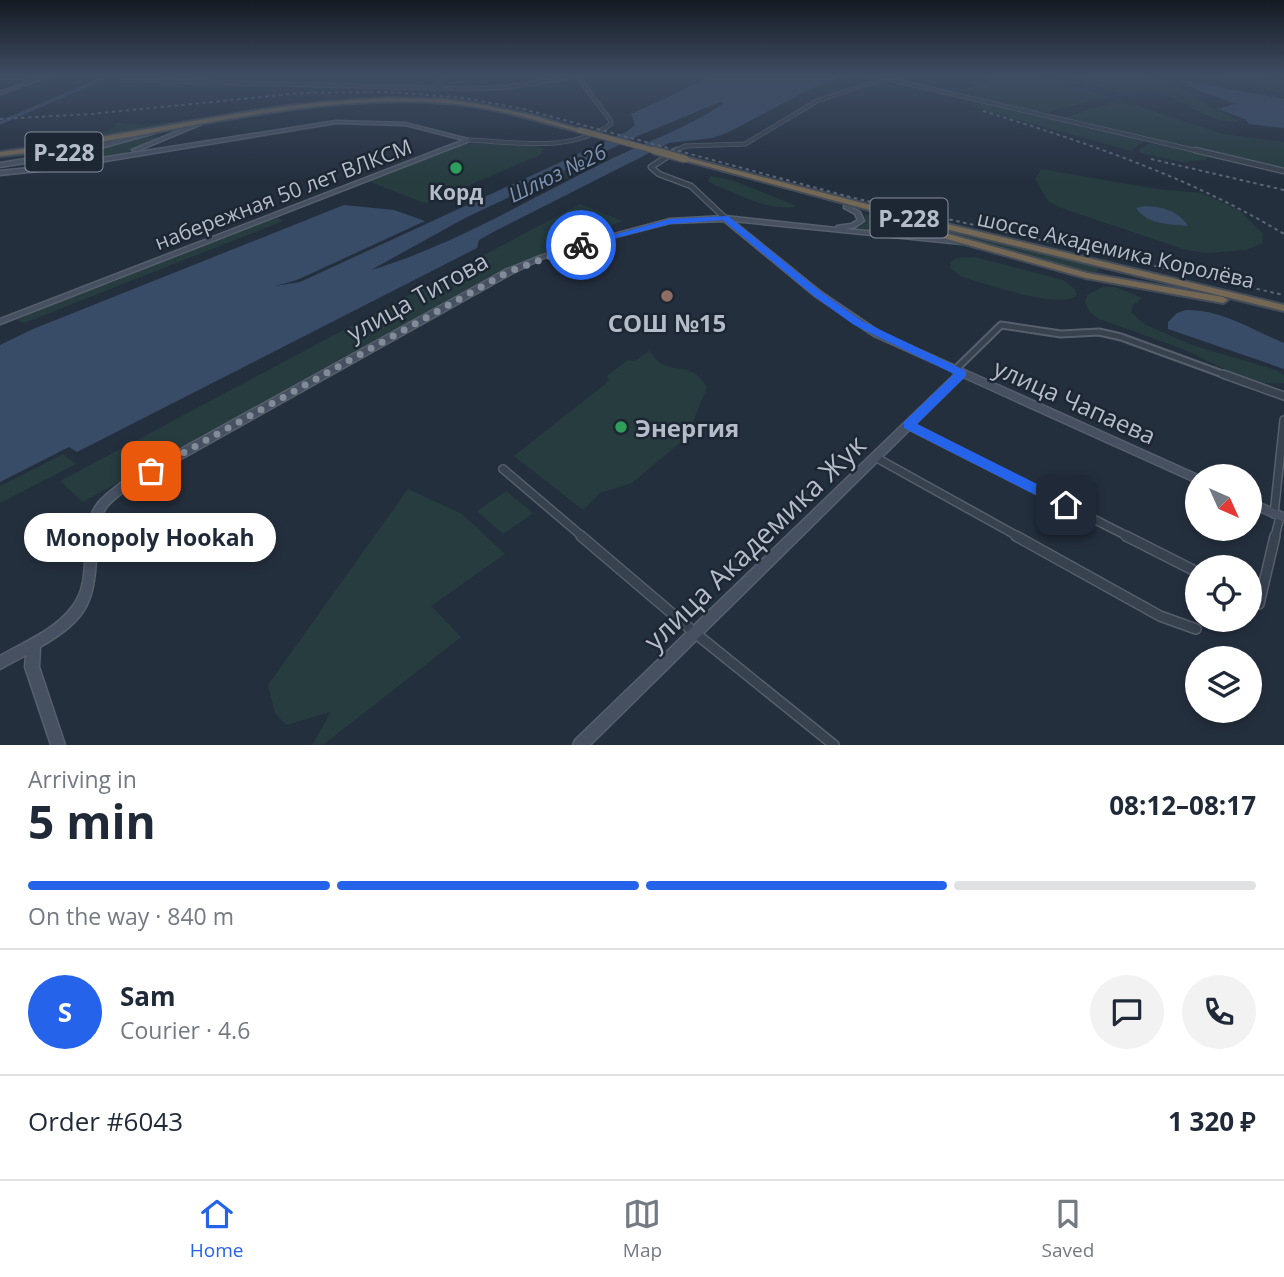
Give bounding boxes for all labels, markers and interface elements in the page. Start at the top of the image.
road number: Р-228 [25,132,102,172]
street label: набережная 50 лет ВЛКСМ [150,132,416,256]
water label: Шлюз №26 [503,137,611,209]
marker: Корд [448,160,464,176]
place label: Корд [429,178,483,206]
road number: Р-228 [870,198,948,238]
street label: шоссе Академика Королёва [975,203,1257,295]
courier [546,210,616,280]
icon: bike [562,226,600,264]
street label: улица Титова [340,244,494,348]
marker: СОШ №15 [659,288,675,304]
place label: СОШ №15 [608,306,726,339]
street label: улица Чапаева [989,350,1161,452]
place label: Энергия [635,411,739,444]
marker: Энергия [613,419,629,435]
street label: улица Академика Жук [635,425,874,658]
pin [121,441,181,501]
icon: bag [132,452,170,490]
north arrow [1185,464,1262,541]
map controls [1185,464,1262,723]
pin [1036,475,1096,535]
icon: home [1047,486,1085,524]
callout: Monopoly Hookah [25,513,277,562]
text: Monopoly Hookah [45,521,255,553]
button: locate [1185,555,1262,632]
button: layers [1185,646,1262,723]
text: Arriving in [28,763,137,795]
text: 08:12–08:17 [1109,787,1256,823]
text: 5 min [28,790,156,852]
text: On the way · 840 m [28,900,234,932]
button: chat [1090,975,1164,1049]
button: phone [1182,975,1256,1049]
text: Sam [120,978,176,1014]
text: S [58,994,72,1030]
text: Courier · 4.6 [120,1014,250,1046]
text: Order #6043 [28,1103,183,1139]
text: 1 320 ₽ [1168,1103,1256,1139]
tab: Home [190,1195,243,1263]
tab: Map [623,1195,662,1263]
tab: Saved [1042,1195,1094,1263]

